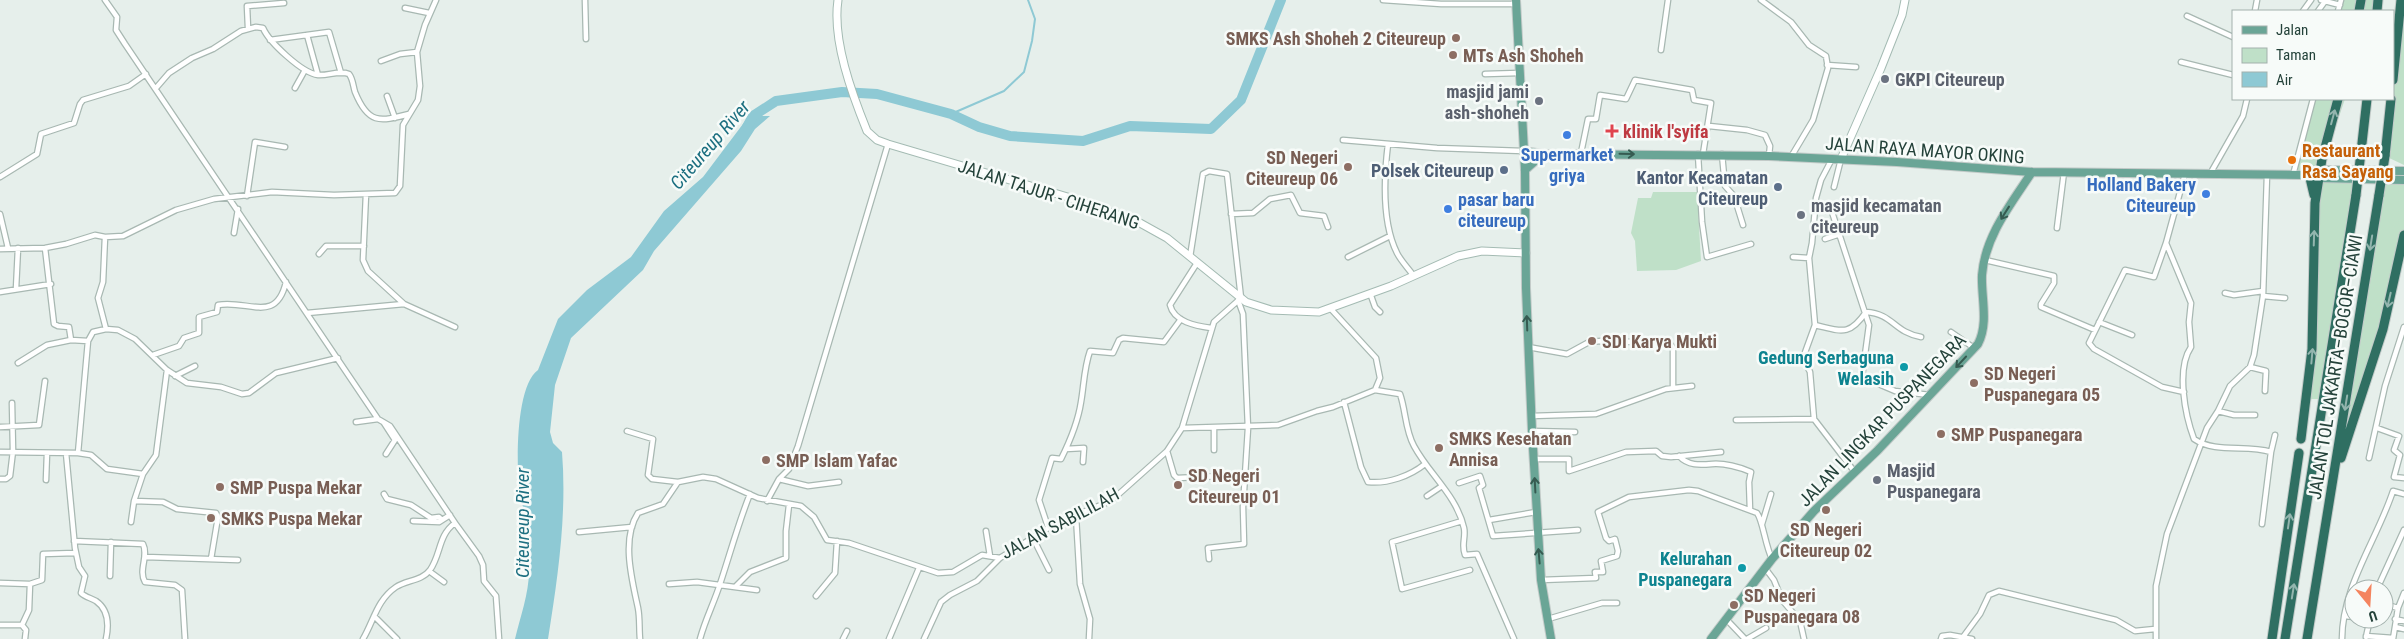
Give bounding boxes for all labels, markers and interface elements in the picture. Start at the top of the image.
legend [2232,10,2394,100]
text: Jalan [2276,21,2308,39]
place label: SMKS Ash Shoheh 2 Citeureup [1226,28,1446,49]
marker: SMKS Ash Shoheh 2 Citeureup [1450,32,1462,44]
place label: MTs Ash Shoheh [1463,45,1584,66]
text: Taman [2276,46,2316,64]
marker: MTs Ash Shoheh [1447,49,1459,61]
place label: GKPI Citeureup [1895,69,2005,90]
text: Air [2276,71,2293,89]
marker: GKPI Citeureup [1879,73,1891,85]
place label: masjid jami ash-shoheh [1445,81,1529,123]
marker: masjid jami ash-shoheh [1533,95,1545,107]
water label: Citeureup River [665,96,755,194]
one-way arrow [2329,110,2338,126]
place label: klinik l'syifa [1623,121,1709,142]
marker: klinik l'syifa [1605,124,1619,138]
marker: Supermarket griya [1561,129,1573,141]
street label: JALAN RAYA MAYOR OKING [1825,133,2025,167]
place label: Restaurant Rasa Sayang [2302,140,2394,182]
place label: Supermarket griya [1521,144,1614,186]
place label: SD Negeri Citeureup 06 [1246,147,1338,189]
one-way arrow [1618,149,1634,159]
marker: Restaurant Rasa Sayang [2286,154,2298,166]
street label: JALAN TAJUR - CIHERANG [956,155,1142,233]
place label: Polsek Citeureup [1371,160,1494,181]
marker: SD Negeri Citeureup 06 [1342,161,1354,173]
marker: Polsek Citeureup [1498,164,1510,176]
place label: Kantor Kecamatan Citeureup [1637,167,1768,209]
place label: Holland Bakery Citeureup [2087,174,2196,216]
marker: Kantor Kecamatan Citeureup [1772,181,1784,193]
marker: Holland Bakery Citeureup [2200,188,2212,200]
place label: pasar baru citeureup [1458,189,1534,231]
place label: masjid kecamatan citeureup [1811,195,1942,237]
marker: pasar baru citeureup [1442,203,1454,215]
one-way arrow [2000,205,2010,219]
marker: masjid kecamatan citeureup [1795,209,1807,221]
one-way arrow [2309,230,2319,246]
street label: JALAN TOL JAKARTA–BOGOR–CIAWI [2304,233,2366,501]
one-way arrow [2366,234,2376,250]
one-way arrow [2384,291,2394,307]
one-way arrow [1522,315,1532,332]
street label: JALAN LINGKAR PUSPANEGARA [1794,329,1970,511]
place label: SDI Karya Mukti [1602,331,1717,352]
marker: SDI Karya Mukti [1586,335,1598,347]
place label: Gedung Serbaguna Welasih [1758,347,1894,389]
one-way arrow [2307,348,2316,364]
one-way arrow [1955,356,1967,369]
marker: Gedung Serbaguna Welasih [1898,361,1910,373]
place label: SD Negeri Puspanegara 05 [1984,363,2100,405]
marker: SD Negeri Puspanegara 05 [1968,377,1980,389]
one-way arrow [2340,395,2350,411]
place label: SMP Puspanegara [1951,424,2083,445]
place label: SMKS Kesehatan Annisa [1449,428,1572,470]
marker: SMP Puspanegara [1935,428,1947,440]
marker: SMKS Kesehatan Annisa [1433,442,1445,454]
place label: SMP Islam Yafac [776,450,898,471]
marker: SMP Islam Yafac [760,454,772,466]
place label: Masjid Puspanegara [1887,460,1981,502]
place label: SD Negeri Citeureup 01 [1188,465,1280,507]
water label: Citeureup River [511,468,534,578]
marker: Masjid Puspanegara [1871,474,1883,486]
place label: SMP Puspa Mekar [230,477,362,498]
one-way arrow [1530,478,1539,494]
marker: SD Negeri Citeureup 01 [1172,479,1184,491]
marker: SMP Puspa Mekar [214,481,226,493]
street label: JALAN SABILILAH [997,483,1123,563]
marker: SD Negeri Citeureup 02 [1820,504,1832,516]
place label: SMKS Puspa Mekar [221,508,362,529]
marker: SMKS Puspa Mekar [205,512,217,524]
one-way arrow [2284,514,2294,530]
place label: SD Negeri Citeureup 02 [1780,519,1872,561]
one-way arrow [1535,548,1544,564]
place label: Kelurahan Puspanegara [1638,548,1732,590]
marker: Kelurahan Puspanegara [1736,562,1748,574]
north arrow [2344,579,2394,629]
one-way arrow [2288,583,2298,599]
place label: SD Negeri Puspanegara 08 [1744,585,1860,627]
marker: SD Negeri Puspanegara 08 [1728,599,1740,611]
text: U [2367,608,2379,625]

